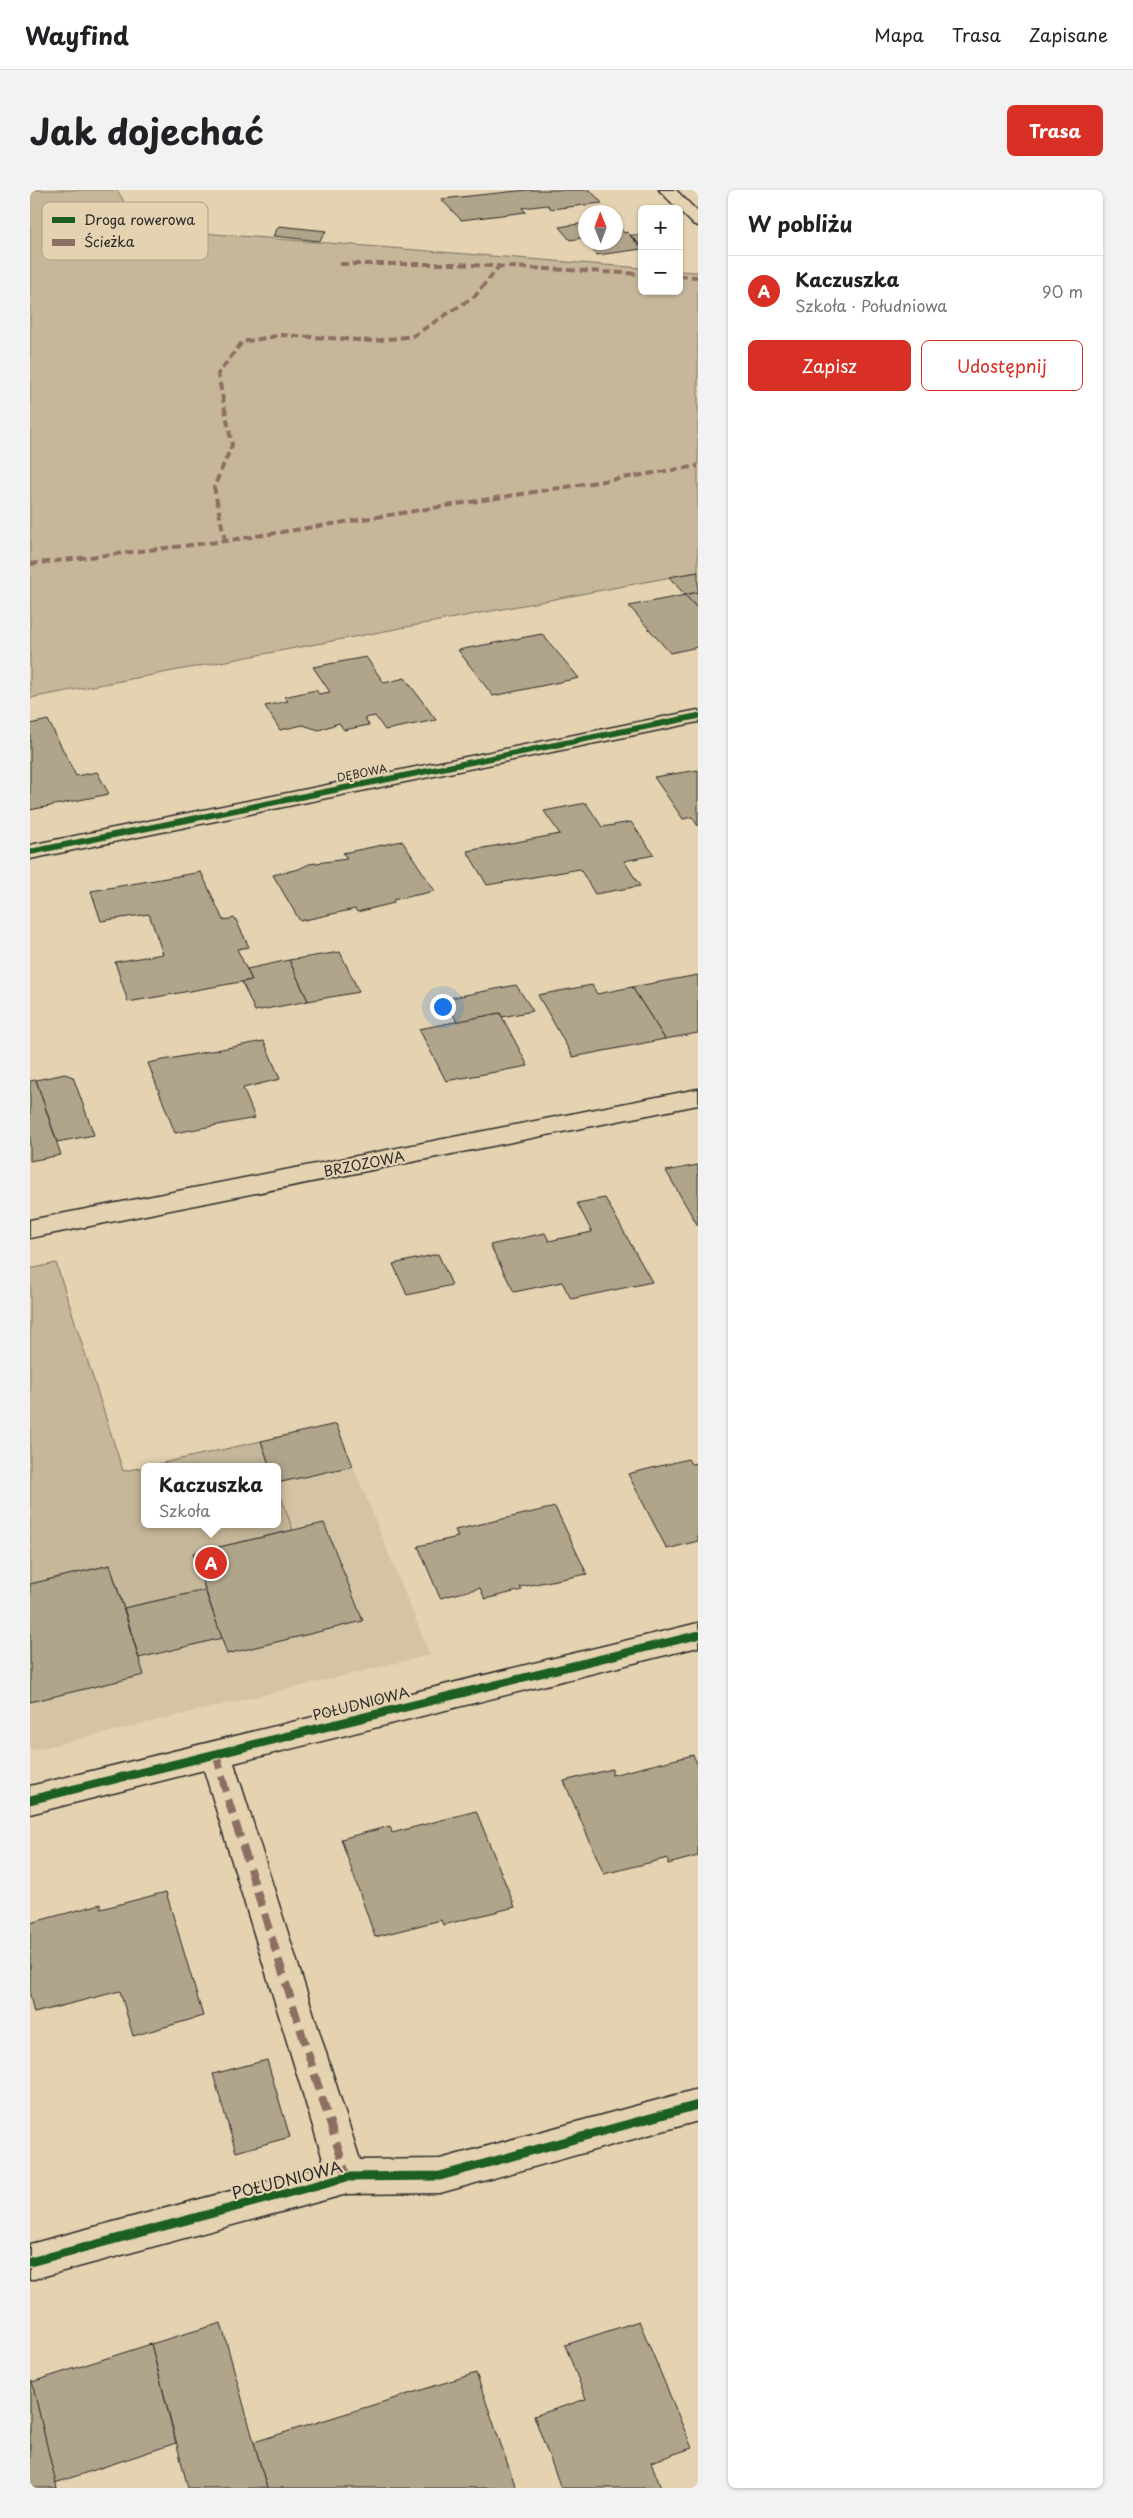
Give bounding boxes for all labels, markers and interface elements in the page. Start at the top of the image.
text: Wayfind [25,17,129,53]
text: Mapa [874,21,924,48]
text: Trasa [952,21,1001,48]
text: Zapisane [1029,21,1108,48]
text: Jak dojechać [30,104,264,157]
button: Trasa [1007,105,1103,156]
legend [42,202,208,260]
north arrow [578,205,623,250]
map controls [638,205,683,295]
button: + [638,205,683,250]
text: W pobliżu [748,207,853,239]
text: Droga rowerowa [84,209,195,230]
text: Ścieżka [84,231,135,252]
button: − [638,250,683,295]
text: Kaczuszka [795,265,899,293]
text: A [758,279,770,303]
text: 90 m [1042,279,1083,303]
text: Szkoła · Południowa [795,293,947,317]
button: Zapisz [748,340,911,391]
button: Udostępnij [921,340,1083,391]
street label: DĘBOWA [335,759,389,786]
your location [430,994,456,1020]
street label: BRZOZOWA [322,1145,407,1182]
popup [141,1463,281,1528]
text: Kaczuszka [159,1470,263,1498]
text: Szkoła [159,1498,210,1522]
pin: A [195,1544,227,1582]
street label: POŁUDNIOWA [310,1681,412,1726]
street label: POŁUDNIOWA [229,2154,345,2204]

